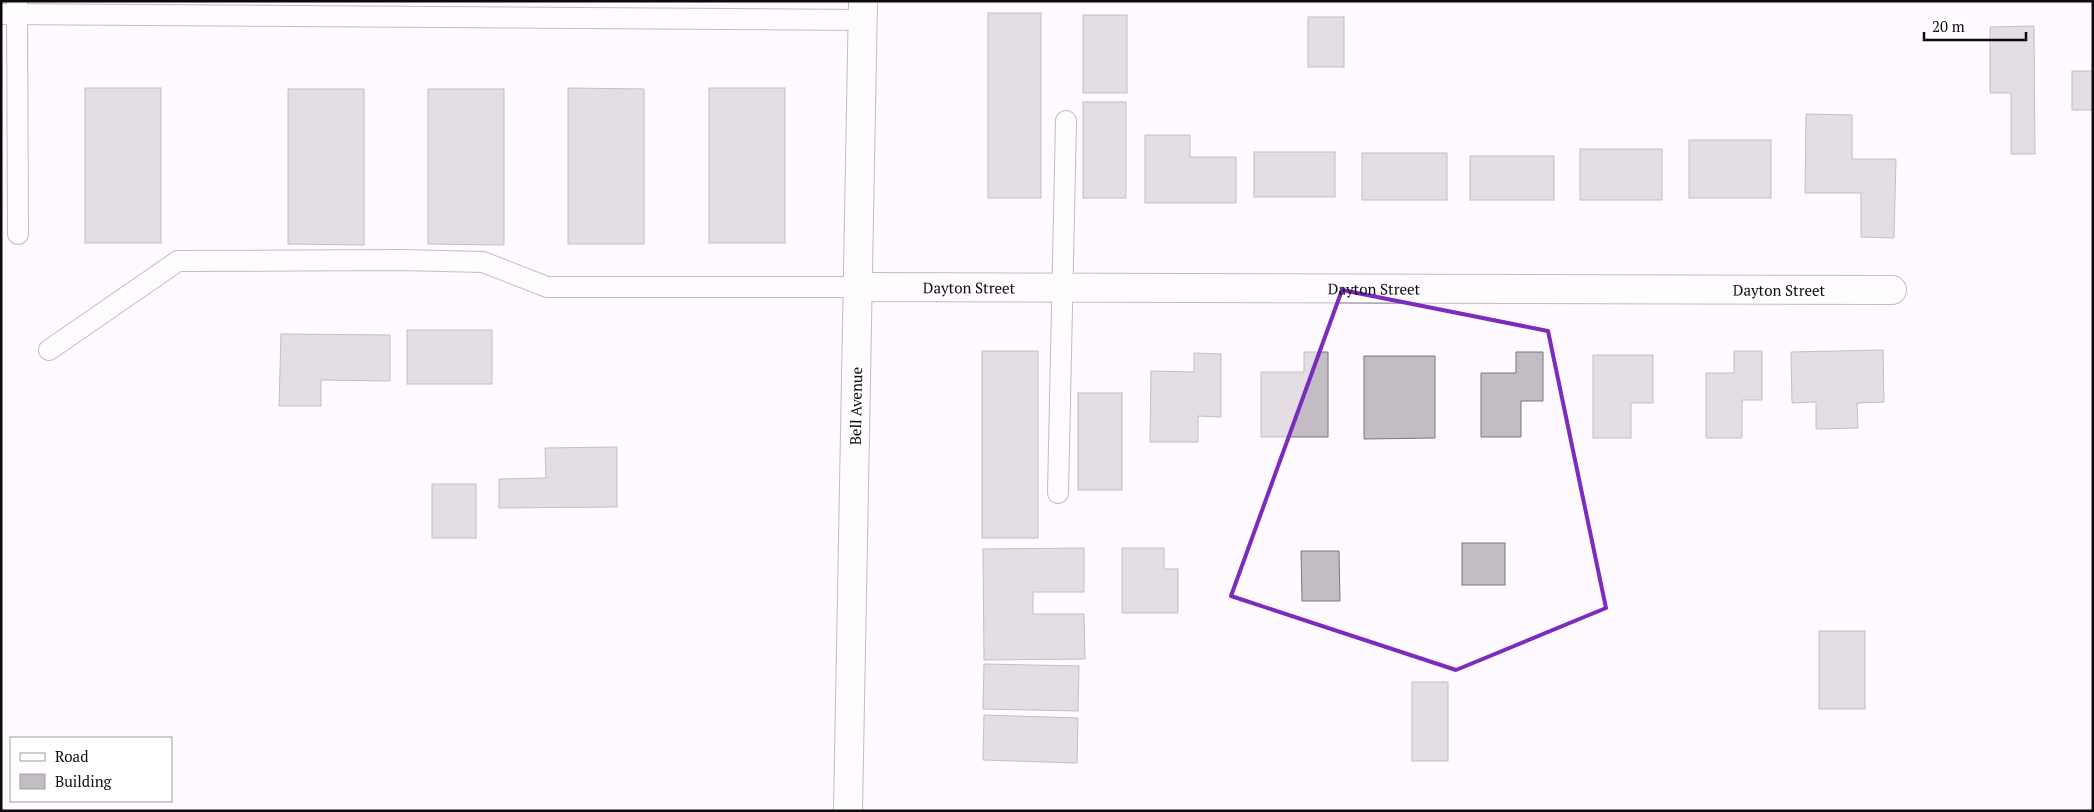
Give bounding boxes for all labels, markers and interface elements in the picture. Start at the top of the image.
scale bar [1924,10,2026,42]
text: 20 m [1932,16,1965,36]
street label: Dayton Street [923,277,1016,297]
street label: Dayton Street [1328,278,1421,299]
street label: Dayton Street [1733,280,1826,300]
street label: Bell Avenue [845,367,866,445]
legend [10,737,172,802]
text: Road [55,746,88,766]
text: Building [55,771,113,791]

